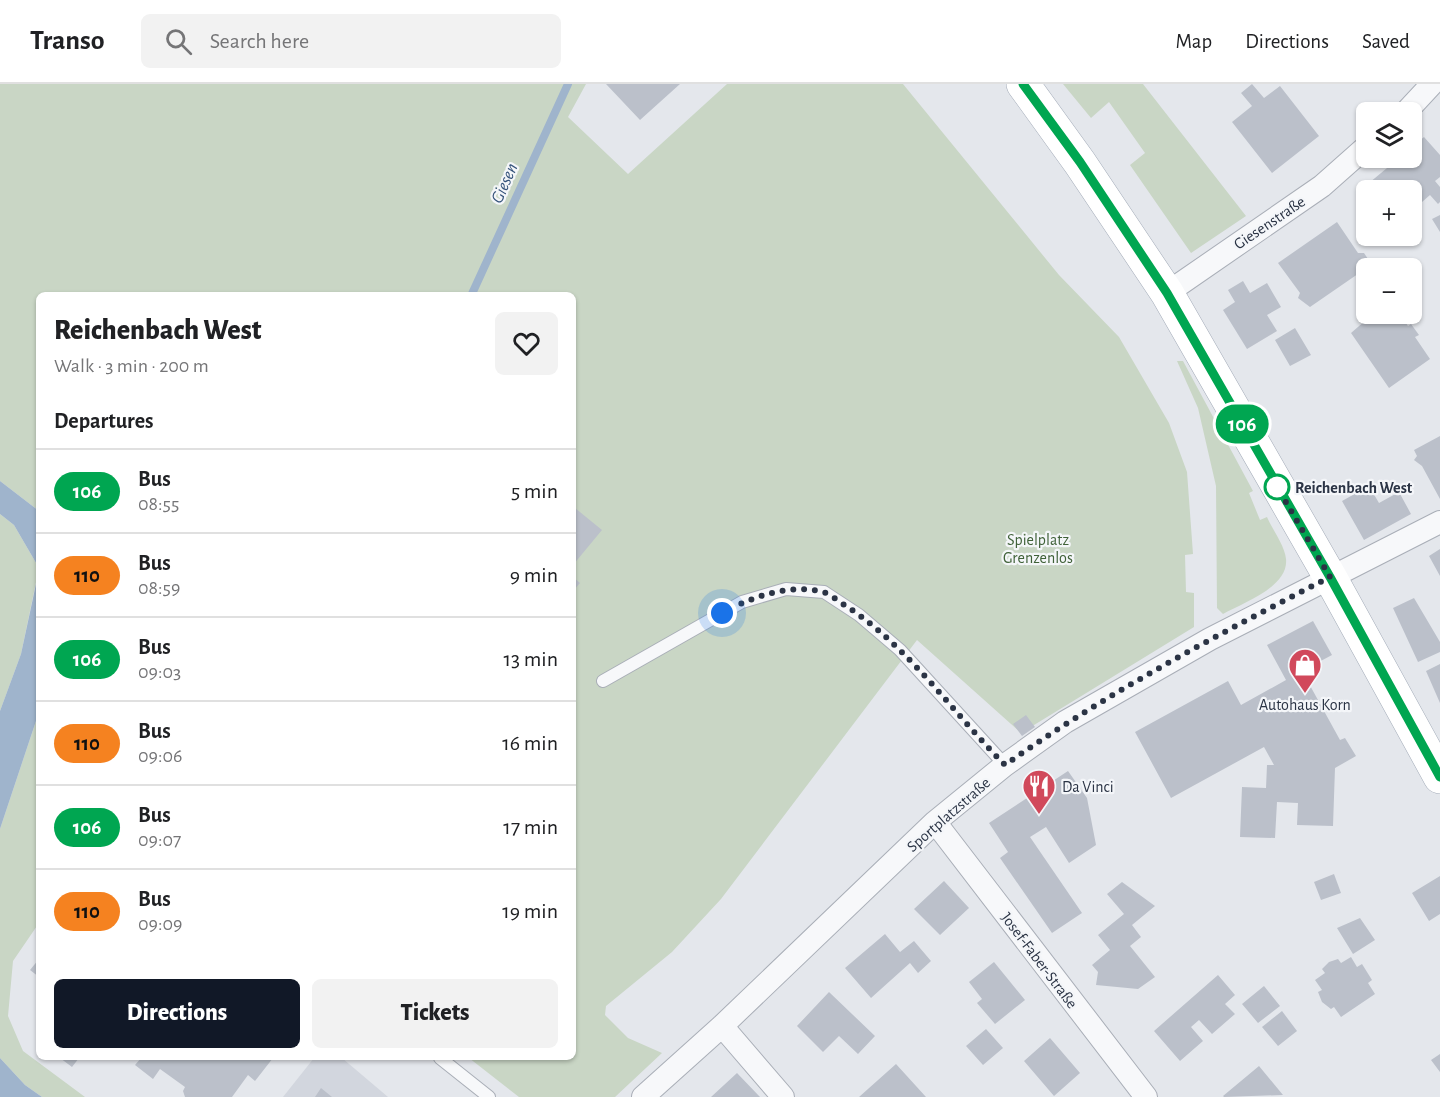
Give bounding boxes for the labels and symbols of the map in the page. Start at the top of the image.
water label: Giesen [488,161,522,206]
street label: Giesenstraße [1231,193,1308,252]
line badge: 106 [1208,404,1276,444]
marker: Reichenbach West [1264,474,1290,500]
place label: Reichenbach West [1295,480,1413,496]
park label: Spielplatz Grenzenlos [1003,532,1073,566]
your location [707,598,737,628]
shop icon: Autohaus Korn [1287,647,1323,694]
place label: Autohaus Korn [1259,697,1351,713]
restaurant icon: Da Vinci [1021,768,1057,815]
street label: Sportplatzstraße [904,774,993,855]
place label: Da Vinci [1062,779,1114,795]
street label: Josef-Faber-Straße [998,910,1080,1011]

